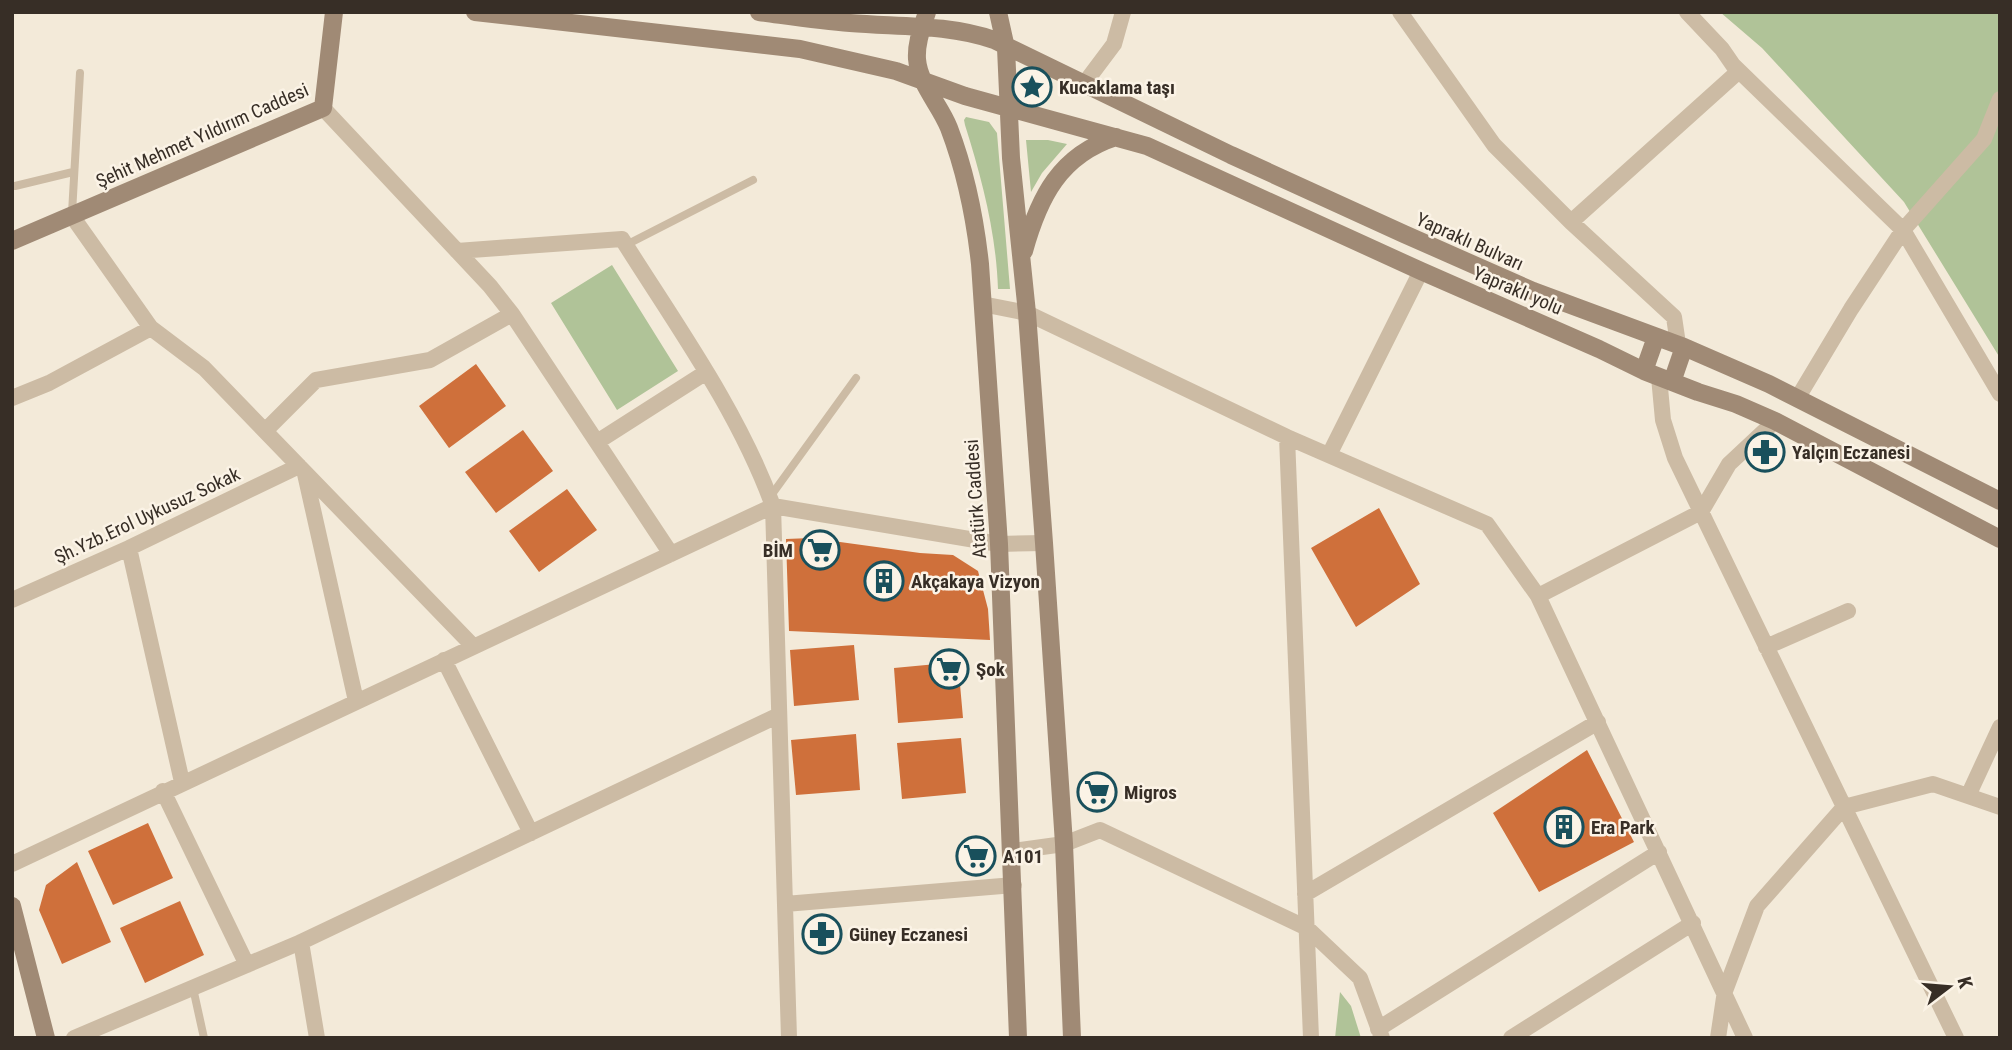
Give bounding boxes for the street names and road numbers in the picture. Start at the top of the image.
street label: Şehit Mehmet Yıldırım Caddesi [92,78,312,193]
street label: Yapraklı Bulvarı [1412,208,1527,275]
street label: Yapraklı yolu [1470,261,1566,320]
street label: Atatürk Caddesi [960,438,991,559]
street label: Şh.Yzb.Erol Uykusuz Sokak [51,462,244,569]

